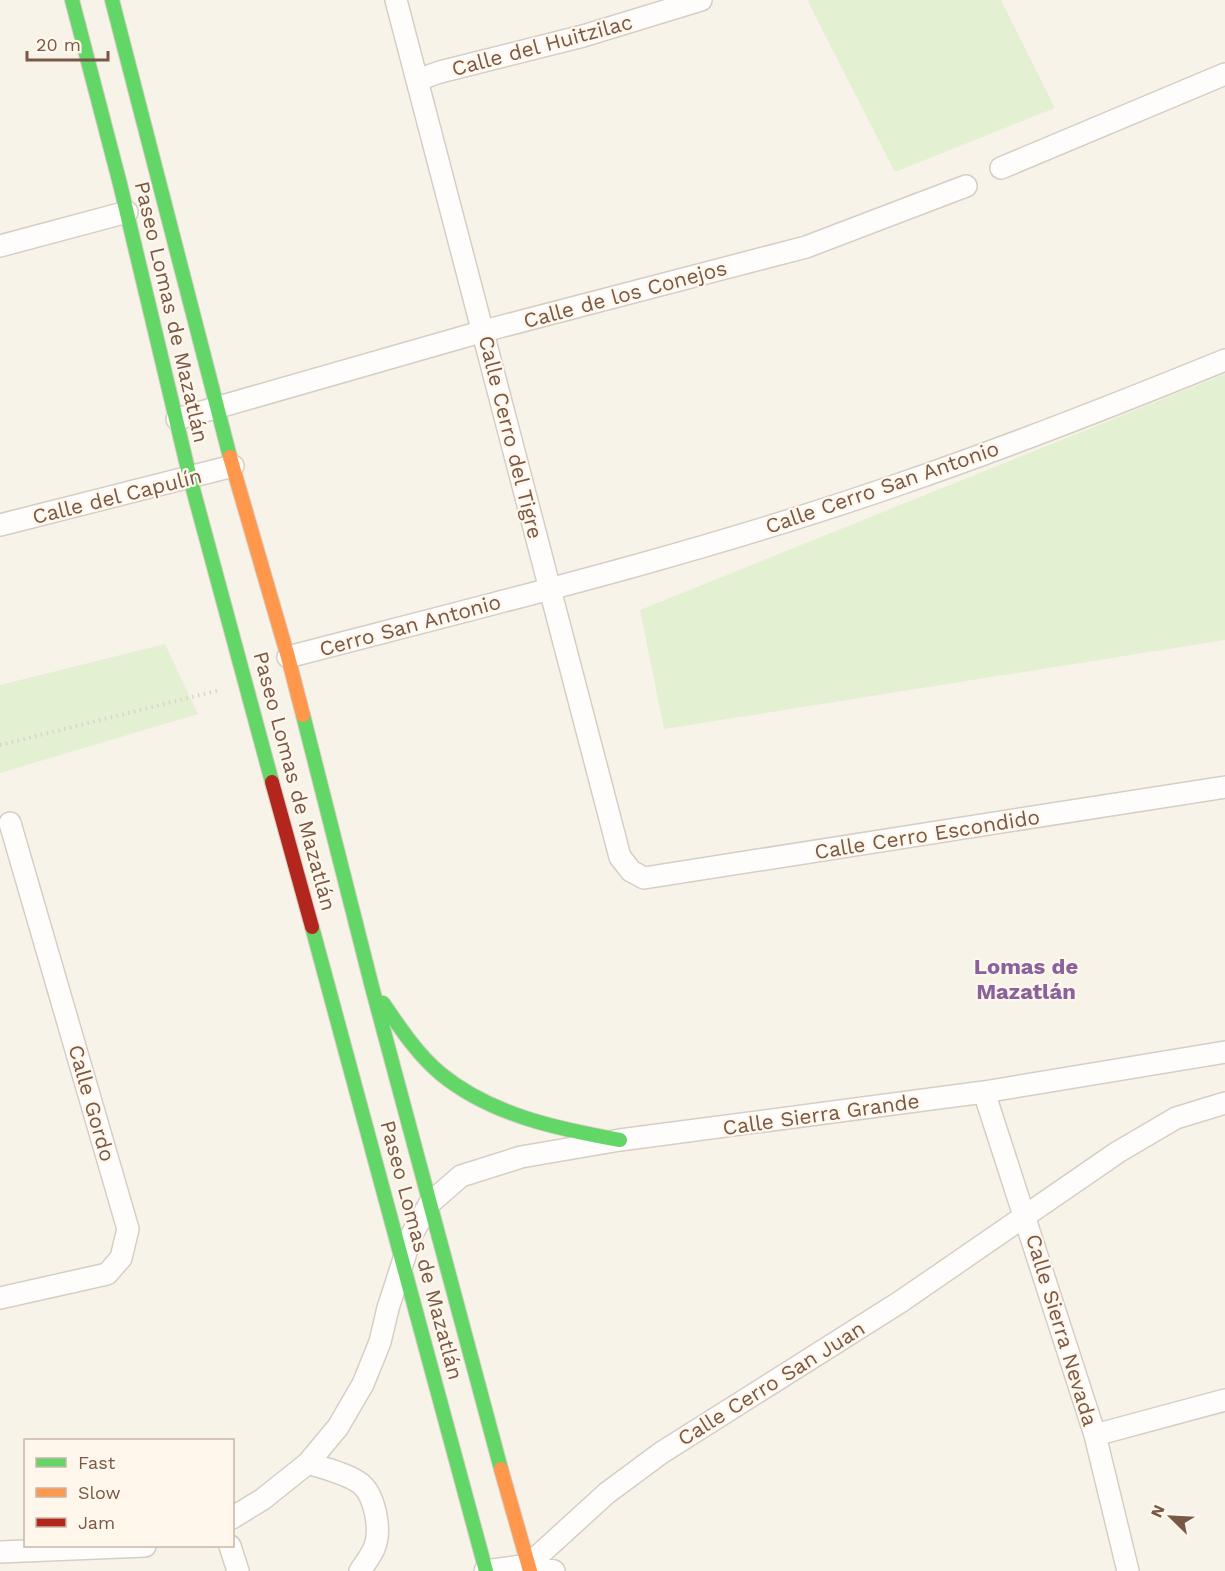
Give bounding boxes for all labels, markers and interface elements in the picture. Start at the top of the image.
street label: Calle del Huitzilac [449,9,635,81]
scale bar [27,24,108,62]
text: 20 m [36,34,81,55]
street label: Paseo Lomas de Mazatlán [130,179,214,445]
street label: Calle de los Conejos [521,255,729,333]
street label: Calle Cerro del Tigre [474,333,548,541]
street label: Calle Cerro San Antonio [762,435,1002,539]
street label: Calle del Capulín [30,463,204,529]
street label: Cerro San Antonio [317,589,503,661]
street label: Paseo Lomas de Mazatlán [248,649,342,913]
street label: Calle Cerro Escondido [813,804,1041,864]
district label: Lomas de Mazatlán [974,954,1078,1004]
street label: Calle Gordo [63,1042,121,1164]
street label: Calle Sierra Grande [721,1088,921,1140]
street label: Paseo Lomas de Mazatlán [375,1118,469,1382]
street label: Calle Sierra Nevada [1021,1231,1103,1429]
street label: Calle Cerro San Juan [673,1315,869,1451]
legend [24,1439,234,1547]
text: Fast [78,1452,116,1473]
text: Slow [78,1482,121,1503]
north arrow [1141,1487,1201,1547]
text: N [1147,1502,1169,1520]
text: Jam [78,1512,115,1533]

